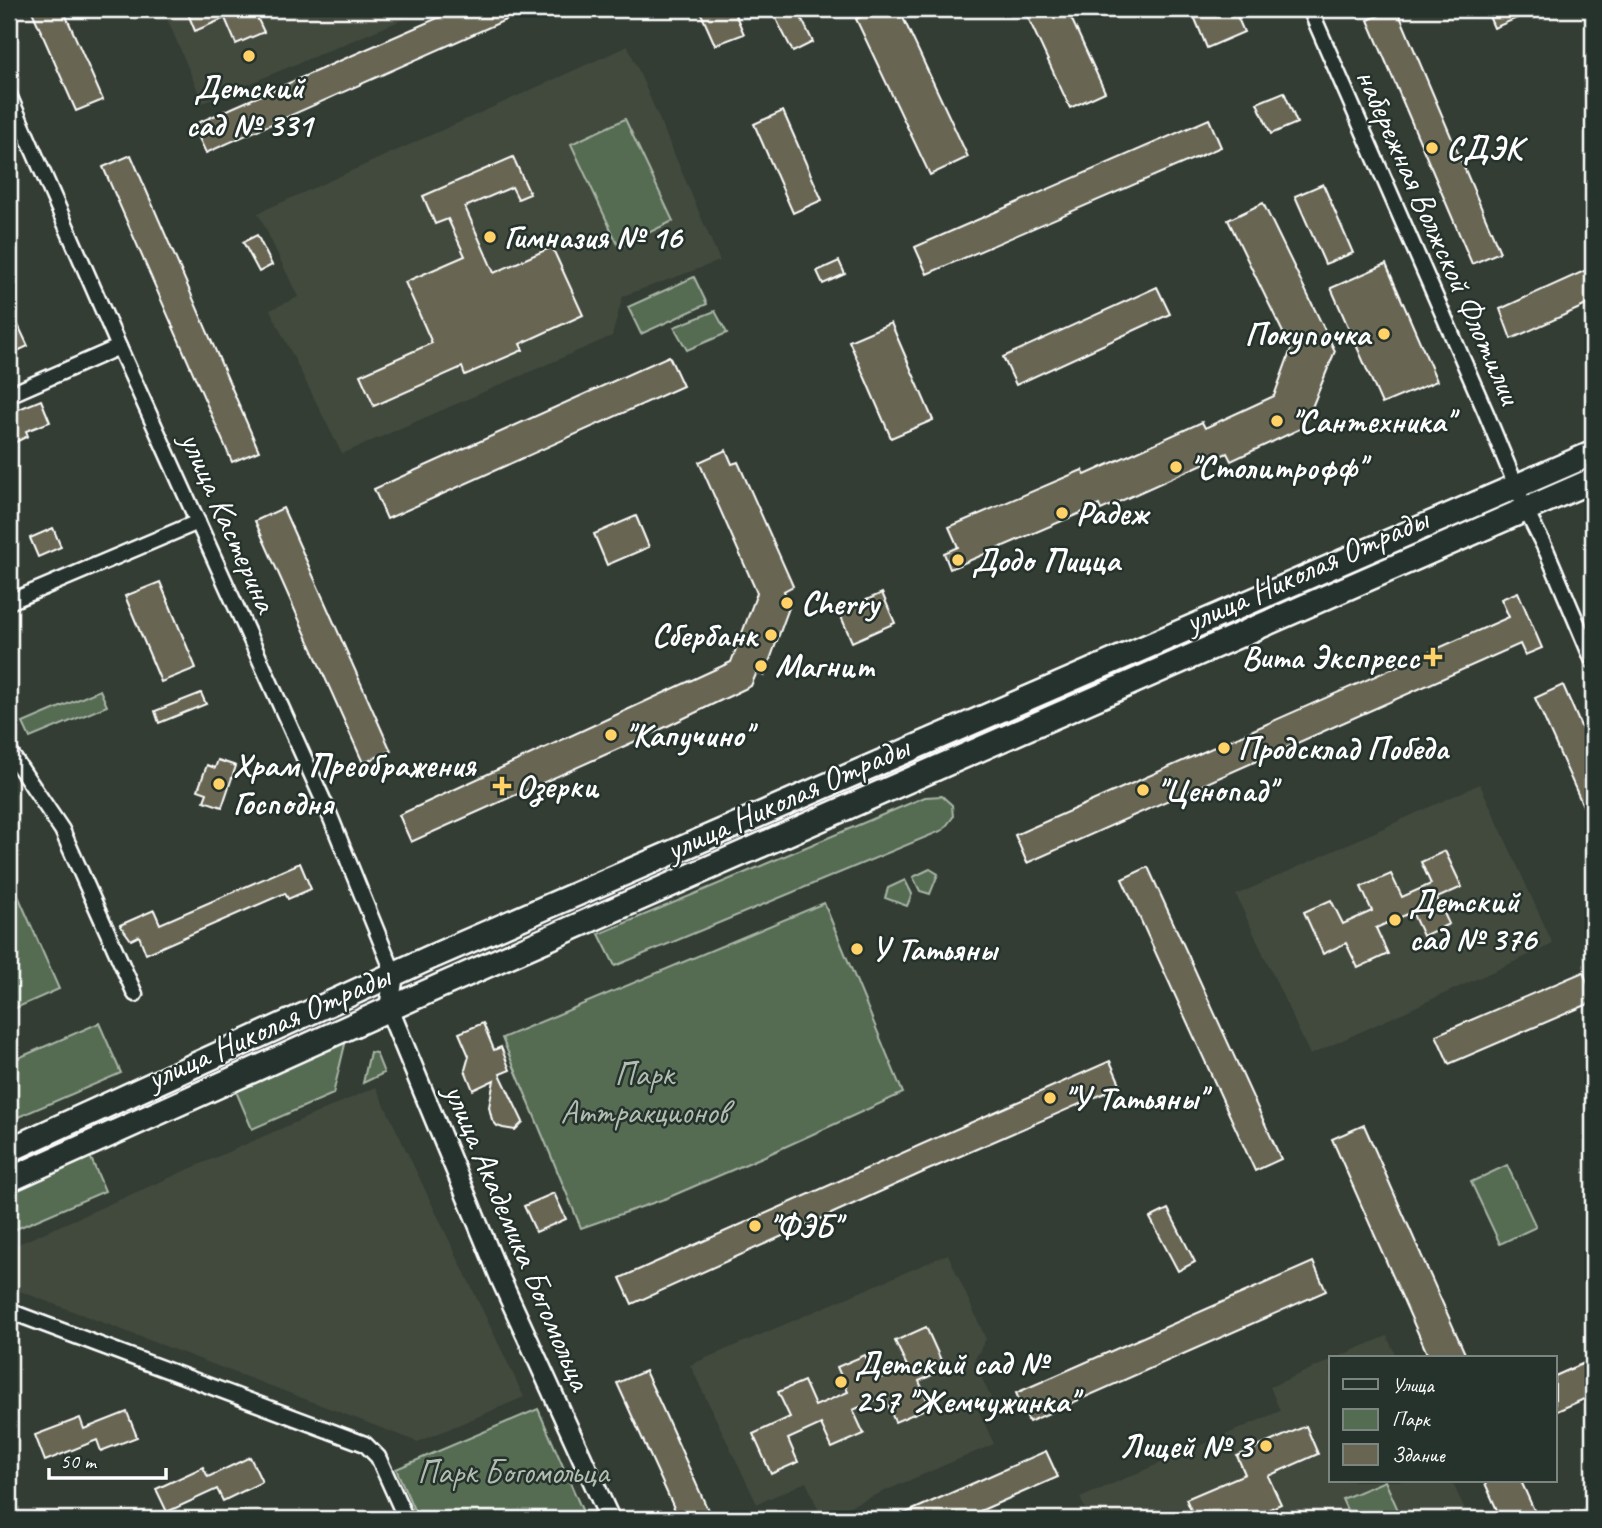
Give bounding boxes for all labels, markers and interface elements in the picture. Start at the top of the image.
marker: Детский сад № 331 [241,48,257,64]
street label: набережная Волжской Флотилии [1346,62,1533,412]
place label: Детский сад № 331 [186,66,315,146]
place label: СДЭК [1446,127,1528,169]
marker: СДЭК [1424,140,1440,156]
place label: Гимназия № 16 [504,216,684,258]
marker: Гимназия № 16 [482,229,498,245]
place label: Покупочка [1245,313,1372,355]
marker: Покупочка [1376,326,1392,342]
place label: "Сантехника" [1291,400,1460,442]
marker: "Сантехника" [1269,413,1285,429]
street label: улица Кастерина [170,423,288,621]
place label: "Столитрофф" [1190,446,1372,488]
marker: "Столитрофф" [1168,459,1184,475]
place label: Радеж [1076,492,1152,534]
street label: улица Николая Отрады [1176,497,1436,643]
marker: Радеж [1054,505,1070,521]
place label: Додо Пицца [972,539,1122,581]
marker: Додо Пицца [950,552,966,568]
place label: Cherry [801,582,881,624]
marker: Cherry [779,595,795,611]
place label: Сбербанк [652,614,760,656]
marker: Сбербанк [763,627,779,643]
place label: Вита Экспресс [1242,636,1421,678]
place label: Магнит [775,645,876,687]
marker: Вита Экспресс [1425,649,1441,665]
marker: Магнит [753,658,769,674]
place label: "Капучино" [625,714,759,756]
street label: улица Николая Отрады [657,725,917,871]
marker: "Капучино" [603,727,619,743]
place label: Продсклад Победа [1238,727,1451,769]
marker: Продсклад Победа [1216,740,1232,756]
place label: Храм Преображения Господня [233,744,477,824]
place label: Озерки [516,765,600,808]
place label: "Ценопад" [1157,769,1282,811]
marker: Храм Преображения Господня [211,776,227,792]
marker: Озерки [494,778,510,794]
marker: "Ценопад" [1135,782,1151,798]
place label: Детский сад № 376 [1409,880,1538,960]
marker: Детский сад № 376 [1387,912,1403,928]
place label: У Татьяны [871,928,1000,970]
marker: У Татьяны [849,941,865,957]
street label: улица Николая Отрады [138,954,398,1100]
park label: Парк Аттракционов [561,1053,735,1133]
street label: улица Академика Богомольца [434,1076,602,1398]
place label: "У Татьяны" [1064,1077,1213,1119]
marker: "У Татьяны" [1042,1090,1058,1106]
place label: "ФЭБ" [769,1205,847,1247]
marker: "ФЭБ" [747,1218,763,1234]
place label: Детский сад № 257 "Жемчужинка" [855,1342,1084,1422]
legend [1329,1356,1556,1482]
text: Улица [1392,1372,1435,1398]
marker: Детский сад № 257 "Жемчужинка" [833,1374,849,1390]
text: Парк [1392,1406,1432,1432]
place label: Лицей № 3 [1119,1425,1255,1467]
scale bar [49,1437,166,1481]
marker: Лицей № 3 [1258,1438,1274,1454]
text: Здание [1392,1442,1446,1468]
text: 50 m [60,1448,98,1474]
park label: Парк Богомольца [417,1451,610,1493]

